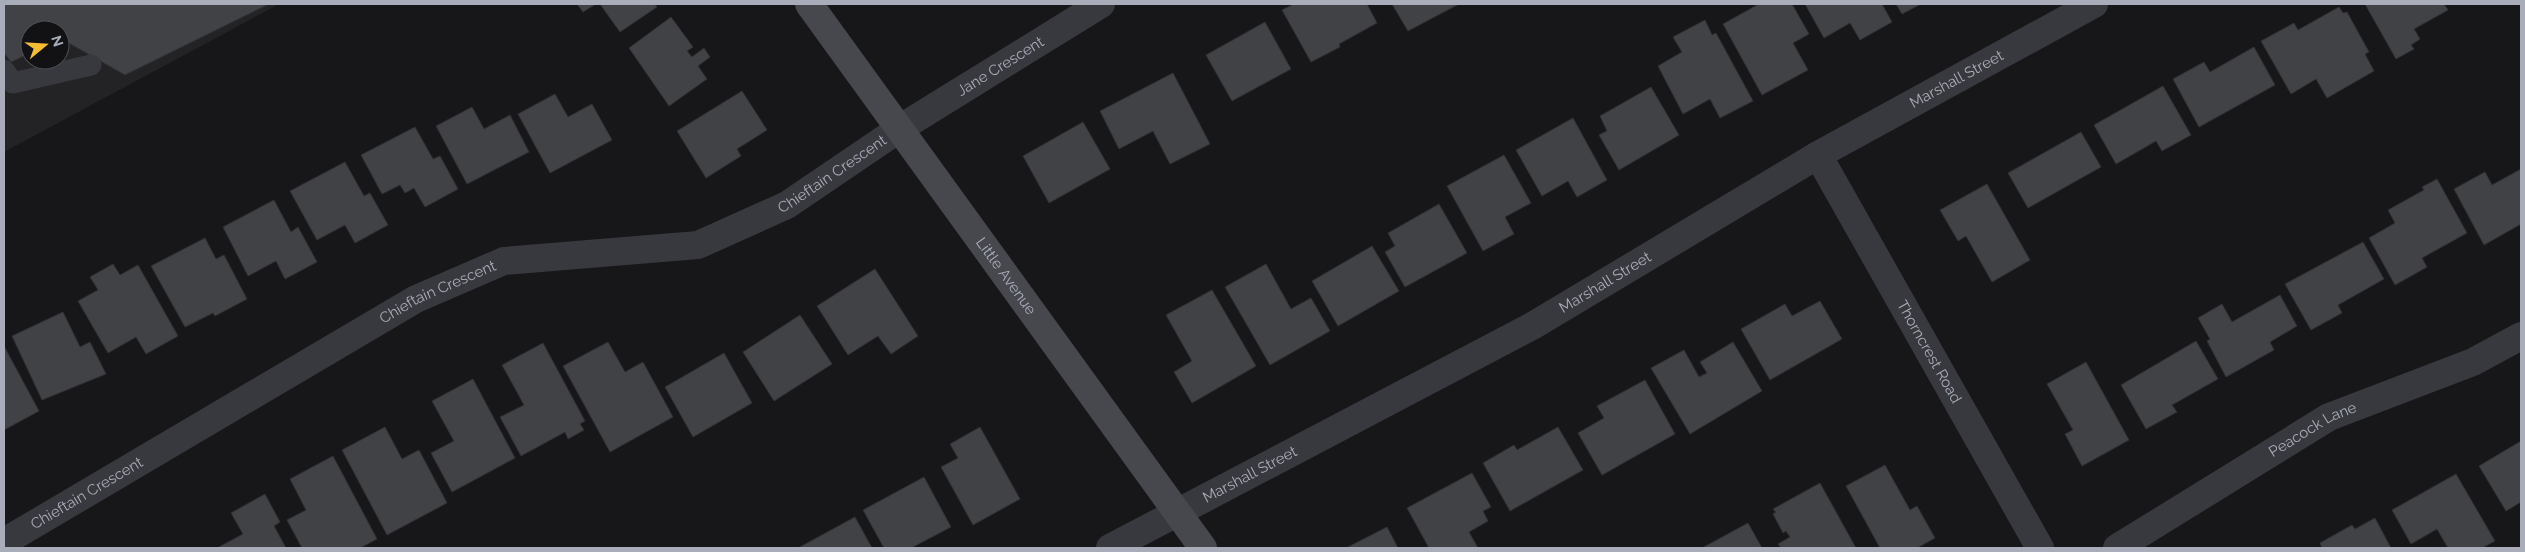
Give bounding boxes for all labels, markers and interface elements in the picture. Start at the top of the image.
north arrow [20,20,70,70]
text: N [48,33,67,49]
street label: Jane Crescent [954,33,1047,100]
street label: Marshall Street [1907,46,2006,112]
street label: Chieftain Crescent [775,131,890,217]
street label: Little Avenue [972,234,1040,318]
street label: Marshall Street [1556,248,1654,317]
street label: Chieftain Crescent [376,257,499,328]
street label: Thorncrest Road [1893,297,1965,406]
street label: Peacock Lane [2265,398,2359,461]
street label: Marshall Street [1200,442,1300,507]
street label: Chieftain Crescent [27,453,146,533]

